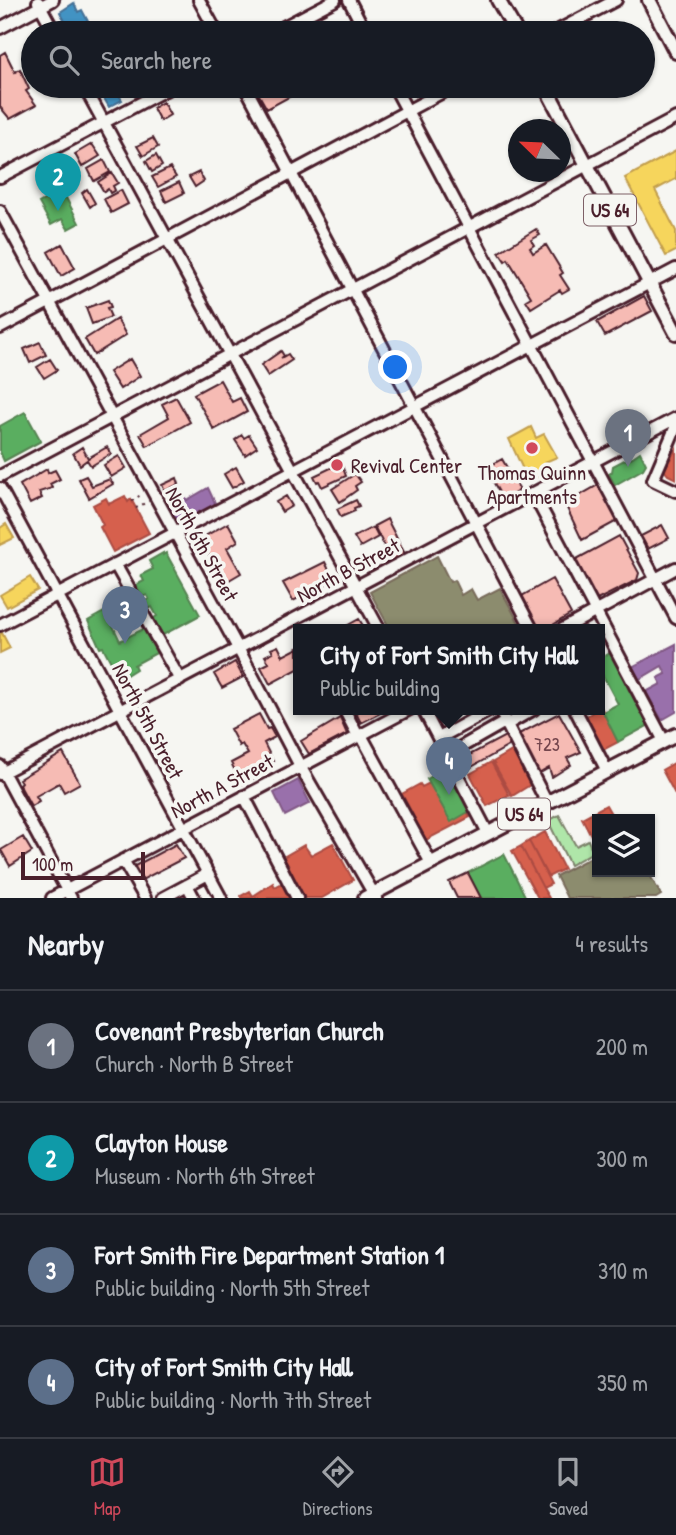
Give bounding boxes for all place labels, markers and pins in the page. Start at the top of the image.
pin: 2 [35,153,81,211]
pin: 1 [605,409,651,467]
marker: Thomas Quinn Apartments [524,440,540,456]
place label: Revival Center [351,451,462,480]
marker: Revival Center [329,457,345,473]
place label: Thomas Quinn Apartments [478,458,586,511]
pin: 3 [102,586,148,644]
pin: 4 [426,737,472,795]

